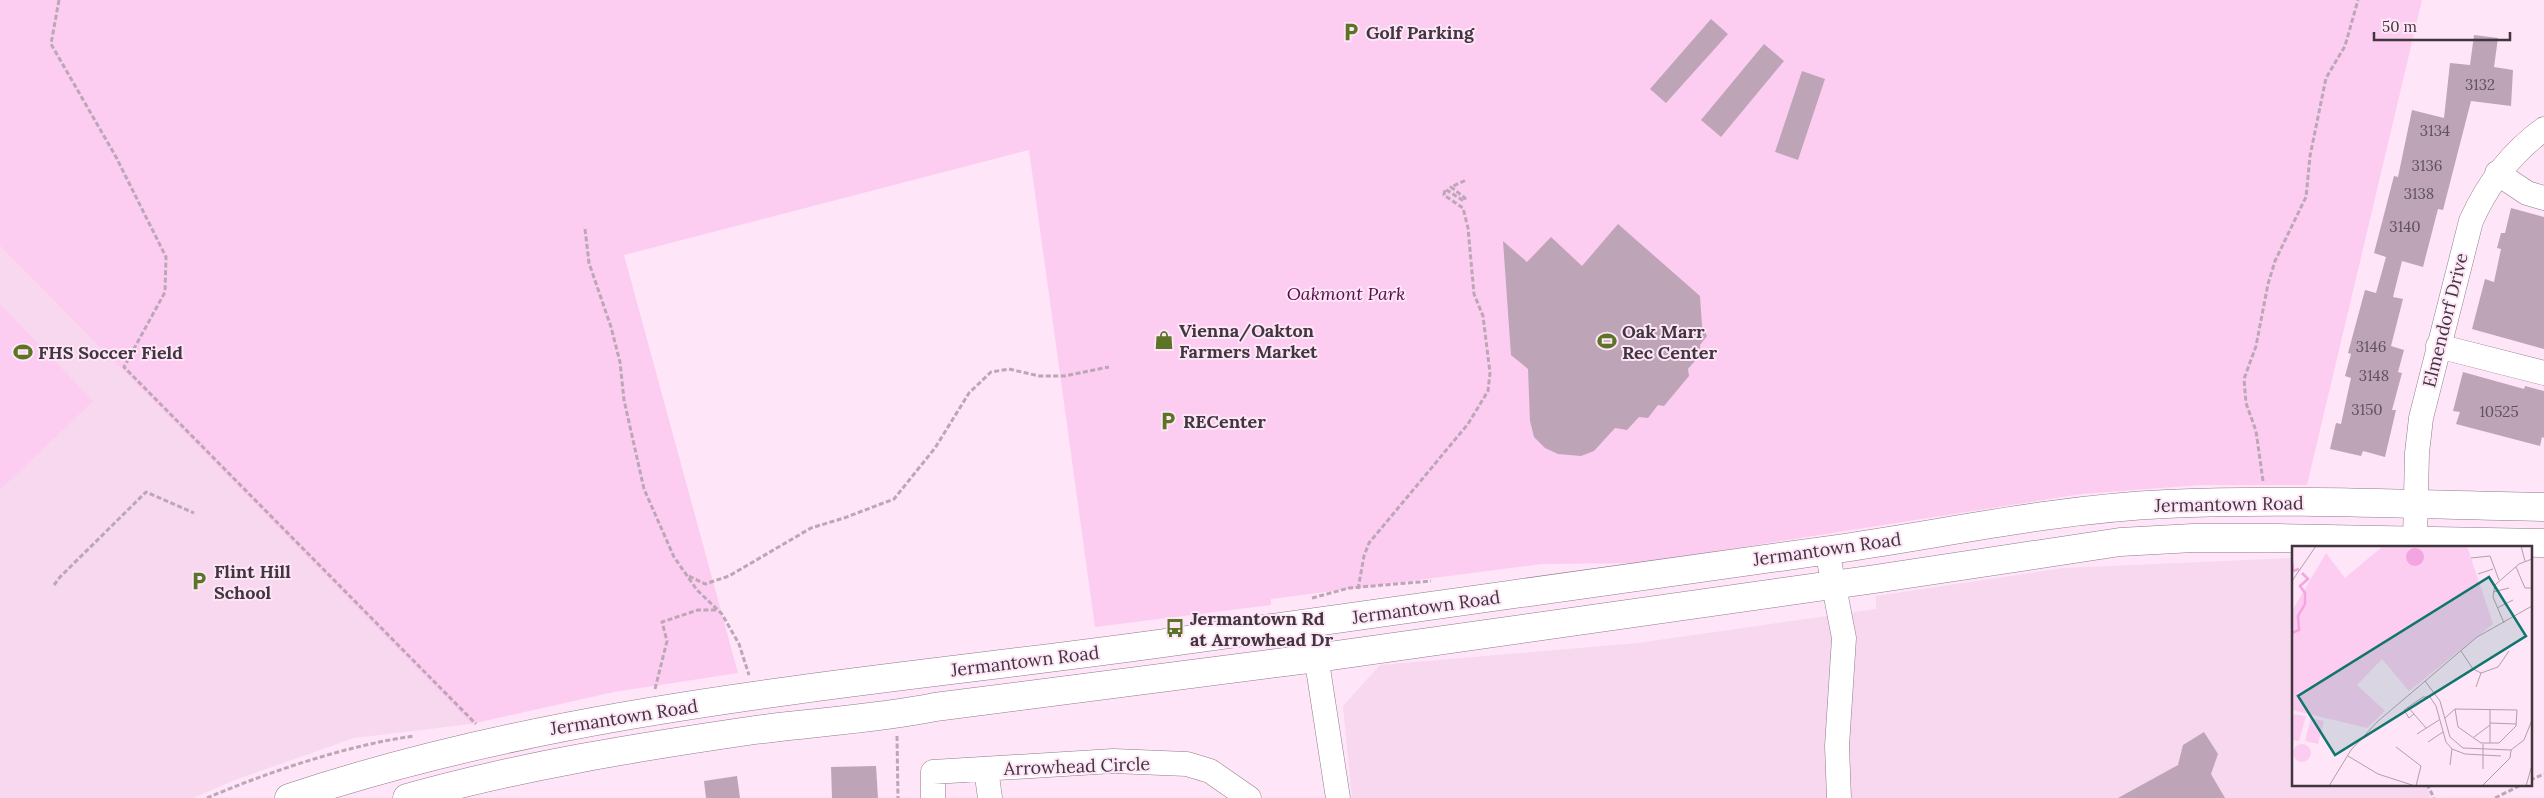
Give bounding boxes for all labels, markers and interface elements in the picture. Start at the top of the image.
scale bar [2374,10,2510,42]
text: 50 m [2382,17,2417,36]
parking icon: Golf Parking [1340,21,1362,43]
place label: Golf Parking [1366,21,1475,44]
house number: 3132 [2465,75,2495,94]
house number: 3134 [2420,121,2450,140]
house number: 3136 [2412,156,2442,175]
house number: 3138 [2404,184,2434,203]
house number: 3140 [2389,217,2421,236]
street label: Elmendorf Drive [2417,250,2473,390]
park label: Oakmont Park [1287,282,1405,305]
place label: Vienna/Oakton Farmers Market [1179,319,1318,363]
place label: Oak Marr Rec Center [1622,320,1717,364]
shop icon: Vienna/Oakton Farmers Market [1153,329,1175,351]
sports icon: Oak Marr Rec Center [1596,330,1618,352]
house number: 3146 [2356,337,2386,356]
sports icon: FHS Soccer Field [12,341,34,363]
place label: FHS Soccer Field [38,341,183,364]
house number: 3148 [2359,366,2389,385]
house number: 3150 [2351,400,2383,419]
house number: 10525 [2479,402,2519,421]
parking icon: RECenter [1157,410,1179,432]
place label: RECenter [1183,410,1266,433]
street label: Jermantown Road [2153,491,2304,517]
street label: Jermantown Road [1750,527,1903,571]
inset map [2292,546,2532,786]
place label: Flint Hill School [214,560,291,604]
parking icon: Flint Hill School [188,570,210,592]
street label: Jermantown Road [1349,585,1502,629]
place label: Jermantown Rd at Arrowhead Dr [1190,607,1333,651]
bus stop icon: Jermantown Rd at Arrowhead Dr [1164,617,1186,639]
street label: Jermantown Road [949,640,1101,682]
street label: Jermantown Road [547,694,700,740]
street label: Arrowhead Circle [1002,752,1151,780]

